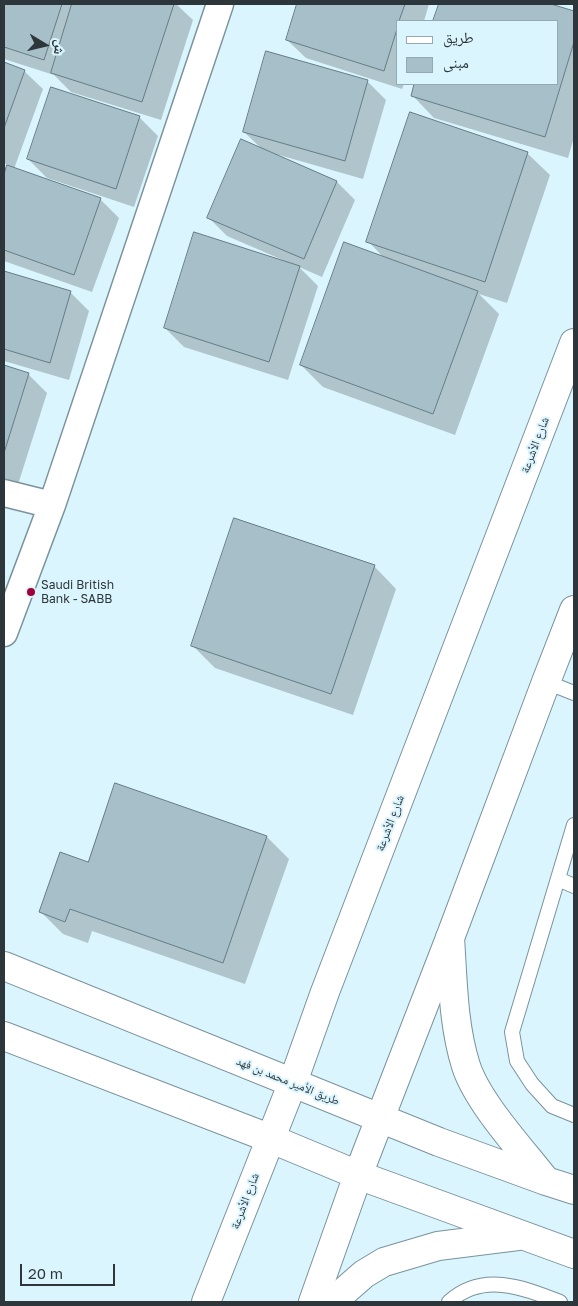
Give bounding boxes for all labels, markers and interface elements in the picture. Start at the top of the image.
north arrow [20,20,70,70]
legend [396,20,558,85]
text: طريق [443,28,474,46]
text: ش [51,39,70,56]
text: مبنى [443,53,469,71]
street label: شارع الأشرعة [518,415,552,475]
place label: Saudi British Bank - SABB [41,578,114,606]
marker: Saudi British Bank - SABB [25,586,37,598]
street label: شارع الأشرعة [373,793,407,853]
street label: طريق الأمير محمد بن فهد [234,1054,342,1108]
street label: شارع الأشرعة [228,1171,262,1231]
scale bar [22,1254,118,1286]
text: 20 m [28,1264,63,1282]

